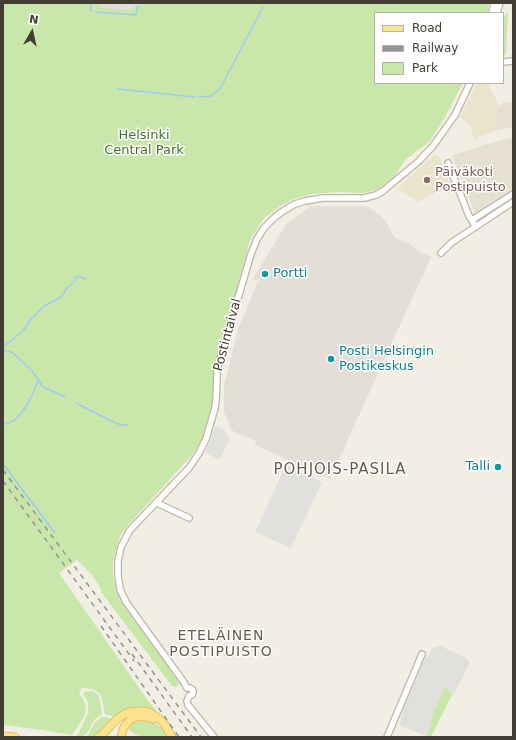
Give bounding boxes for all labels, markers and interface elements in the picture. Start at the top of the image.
north arrow [12,12,52,52]
legend [374,12,504,84]
text: N [28,13,40,27]
text: Road [412,21,442,35]
text: Railway [412,41,458,55]
text: Park [412,61,438,75]
park label: Helsinki Central Park [104,128,184,159]
place label: Päiväkoti Postipuisto [435,165,506,196]
marker: Päiväkoti Postipuisto [422,175,432,185]
place label: Portti [273,266,307,282]
marker: Portti [260,269,270,279]
street label: Postintaival [211,297,245,373]
place label: Posti Helsingin Postikeskus [339,344,434,375]
marker: Posti Helsingin Postikeskus [326,354,336,364]
place label: Talli [465,459,490,475]
district label: POHJOIS-PASILA [274,461,406,479]
marker: Talli [493,462,503,472]
district label: ETELÄINEN POSTIPUISTO [169,628,273,660]

